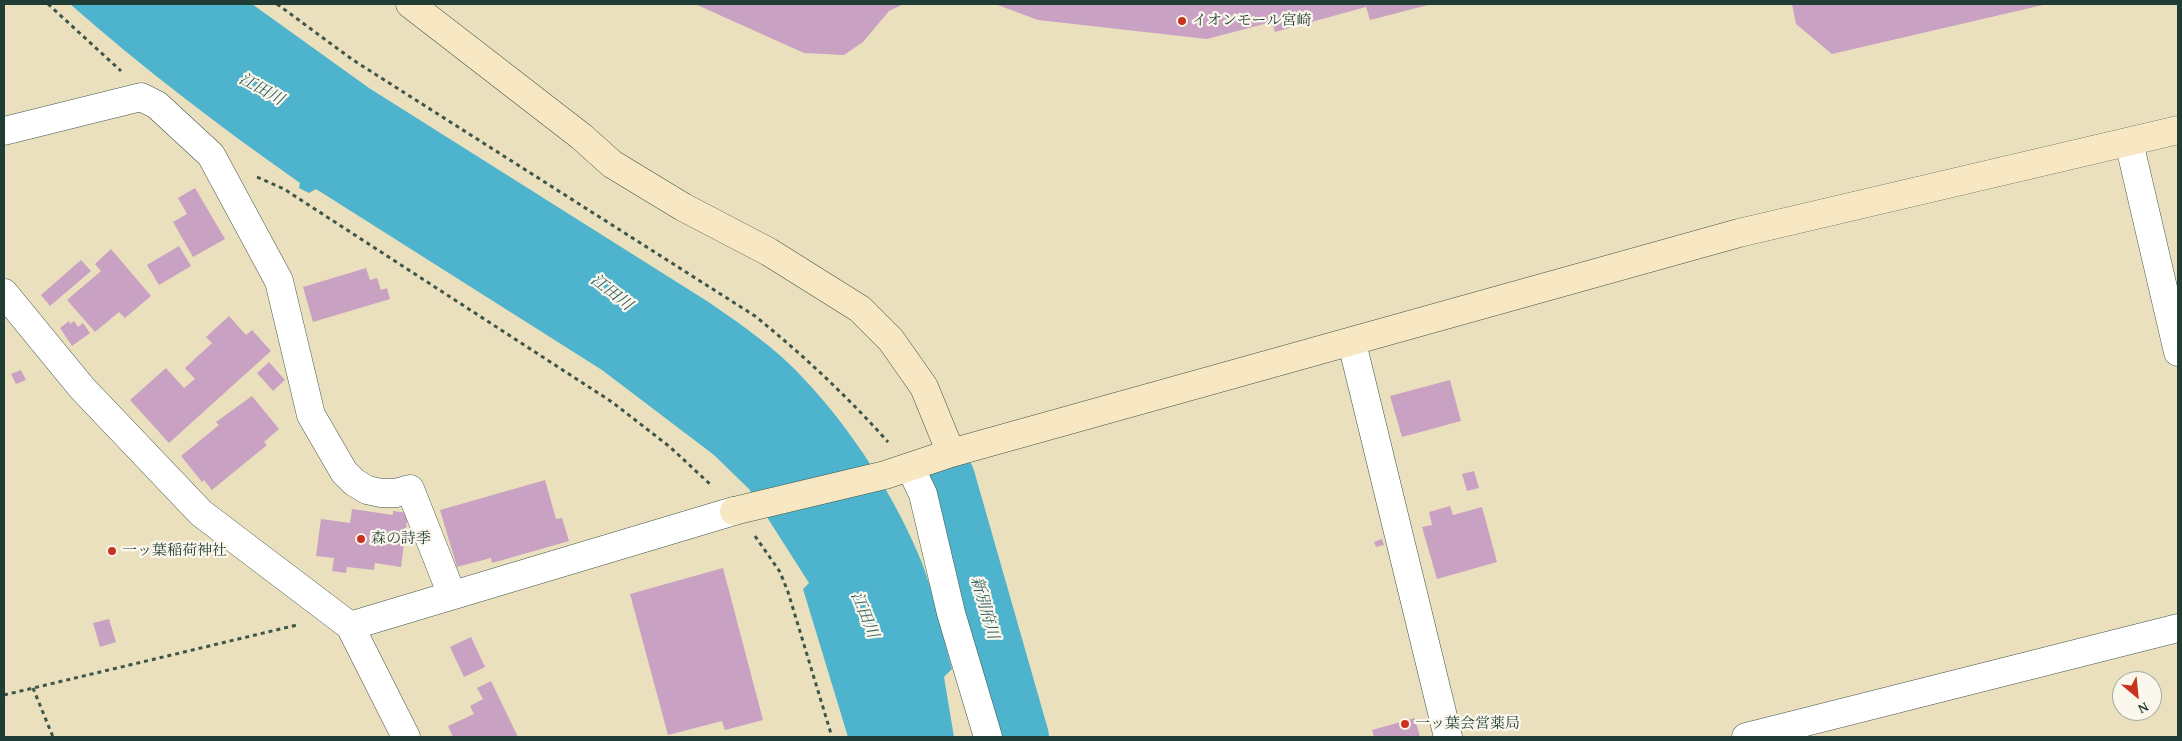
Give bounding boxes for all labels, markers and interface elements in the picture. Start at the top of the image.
place label: イオンモール宮崎 [1192,12,1311,30]
marker: イオンモール宮崎 [1176,15,1188,27]
water label: 江田川 [235,70,287,110]
water label: 江田川 [586,271,636,315]
place label: 森の詩季 [371,530,431,548]
marker: 森の詩季 [355,533,367,545]
place label: 一ッ葉稲荷神社 [122,542,227,560]
marker: 一ッ葉稲荷神社 [106,545,118,557]
water label: 新別府川 [966,575,1002,641]
water label: 江田川 [846,589,882,641]
north arrow [2112,671,2162,721]
text: N [2135,697,2152,719]
place label: 一ッ葉会営薬局 [1415,715,1520,733]
marker: 一ッ葉会営薬局 [1399,718,1411,730]

